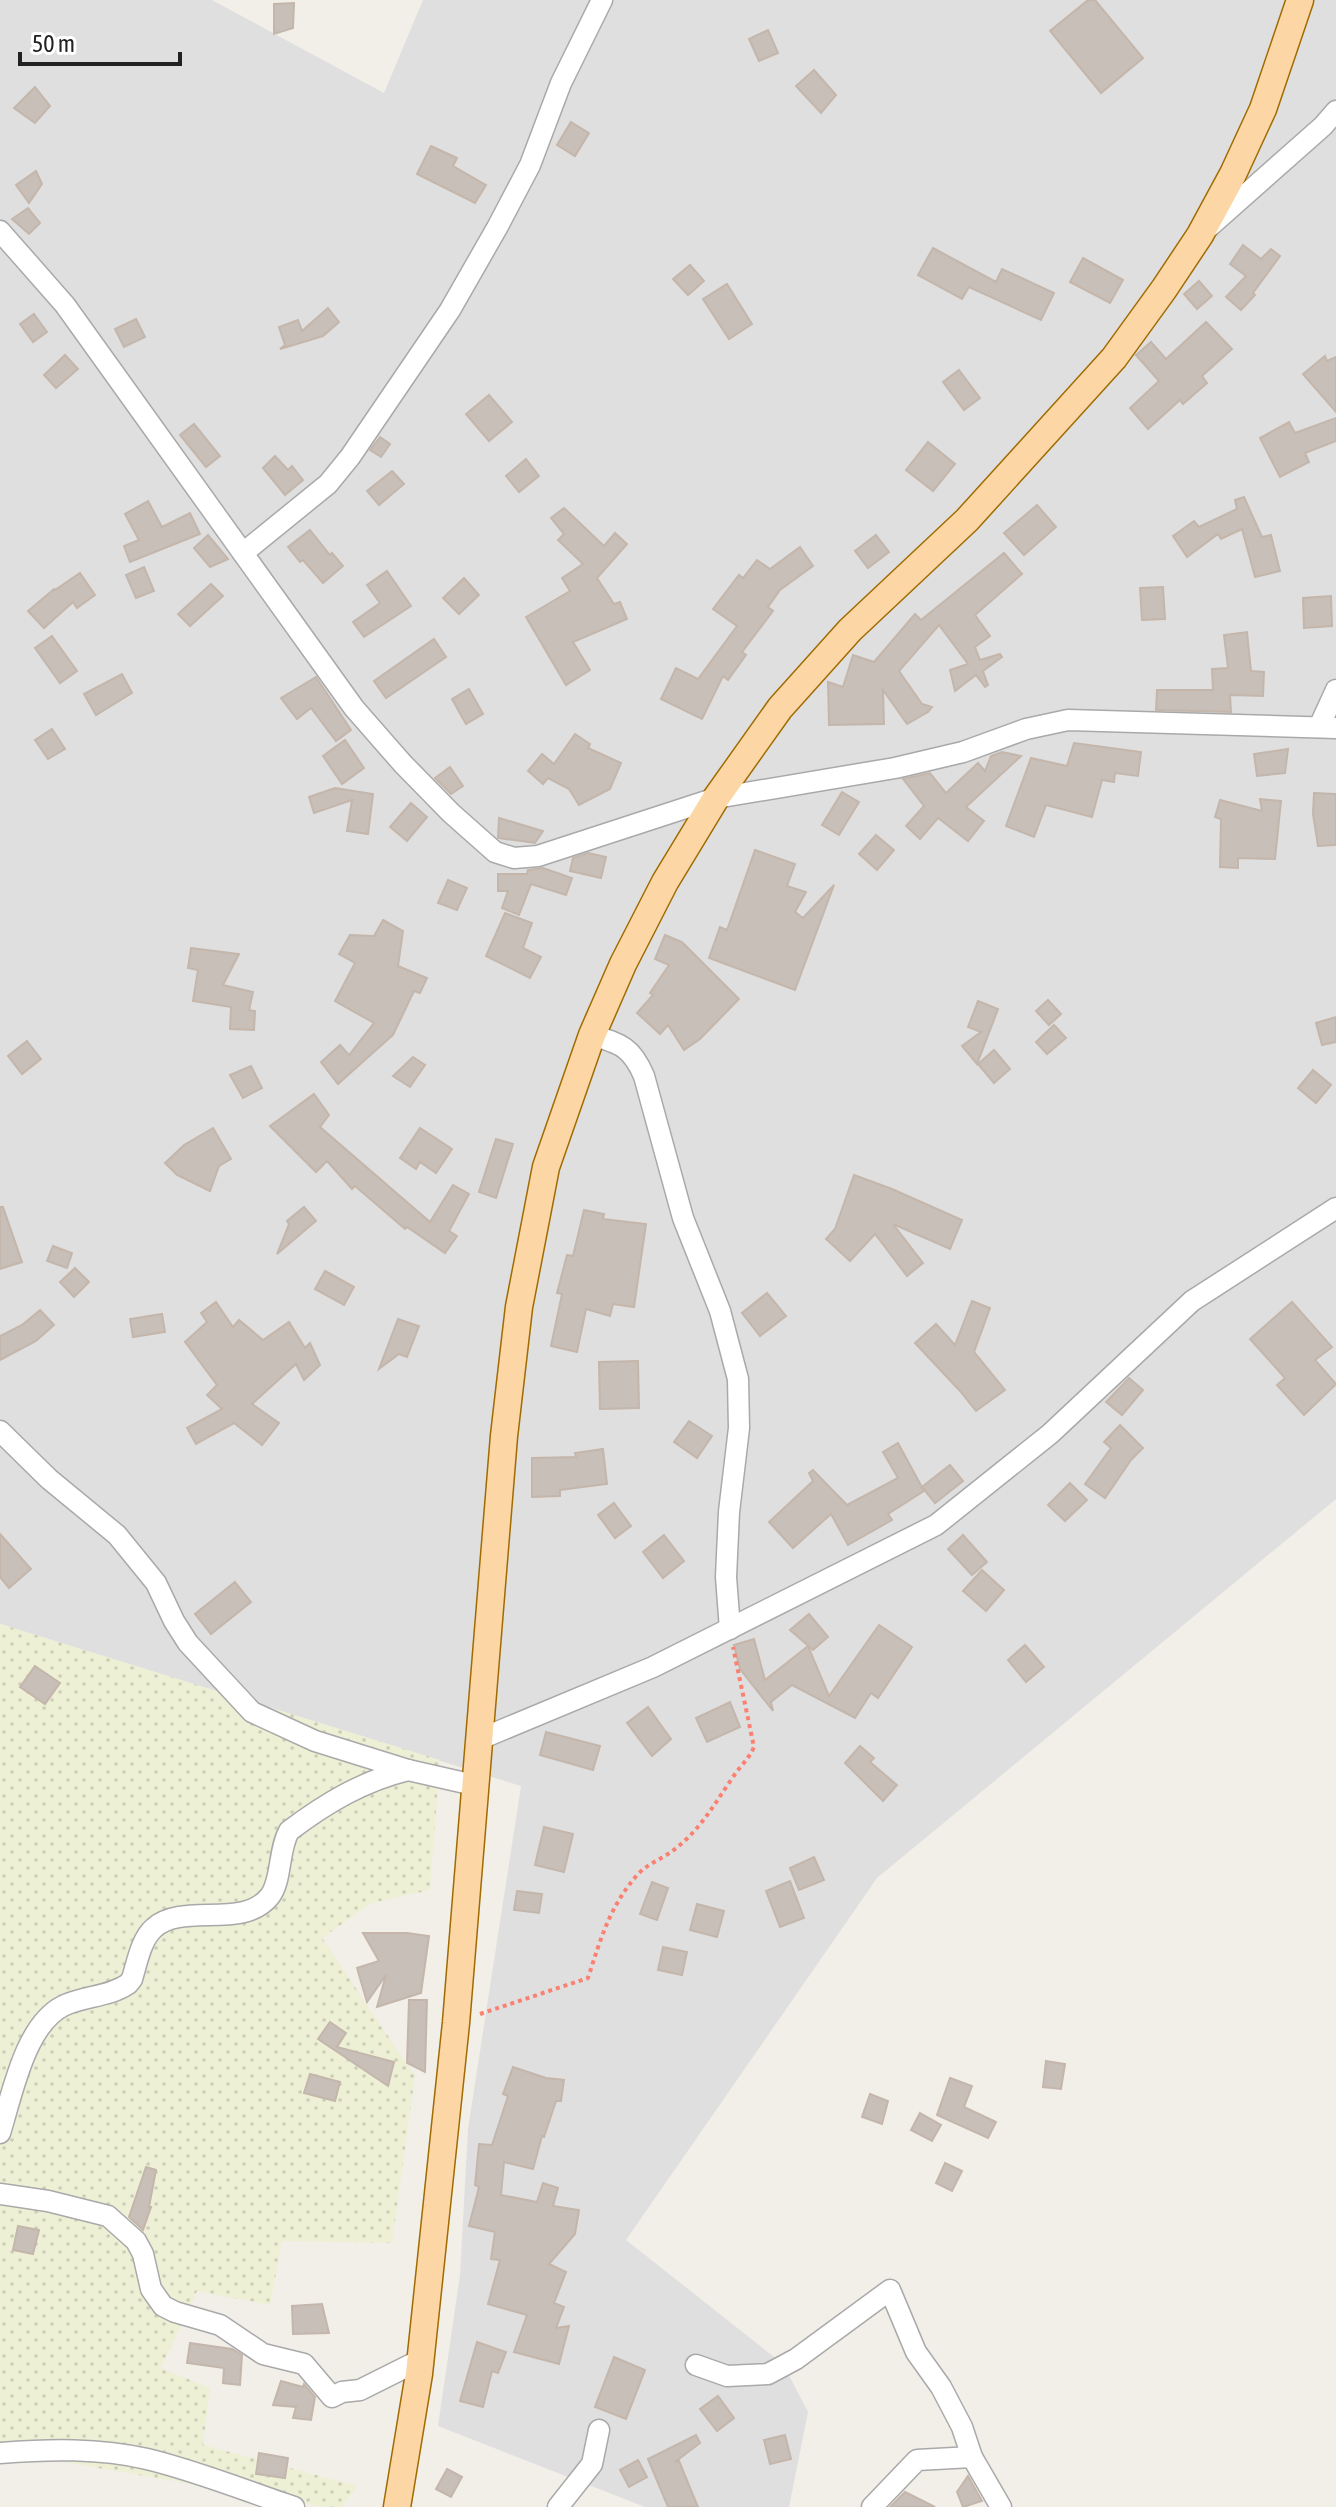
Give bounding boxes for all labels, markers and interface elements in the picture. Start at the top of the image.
scale bar [20,16,180,66]
text: 50 m [32,30,75,57]

